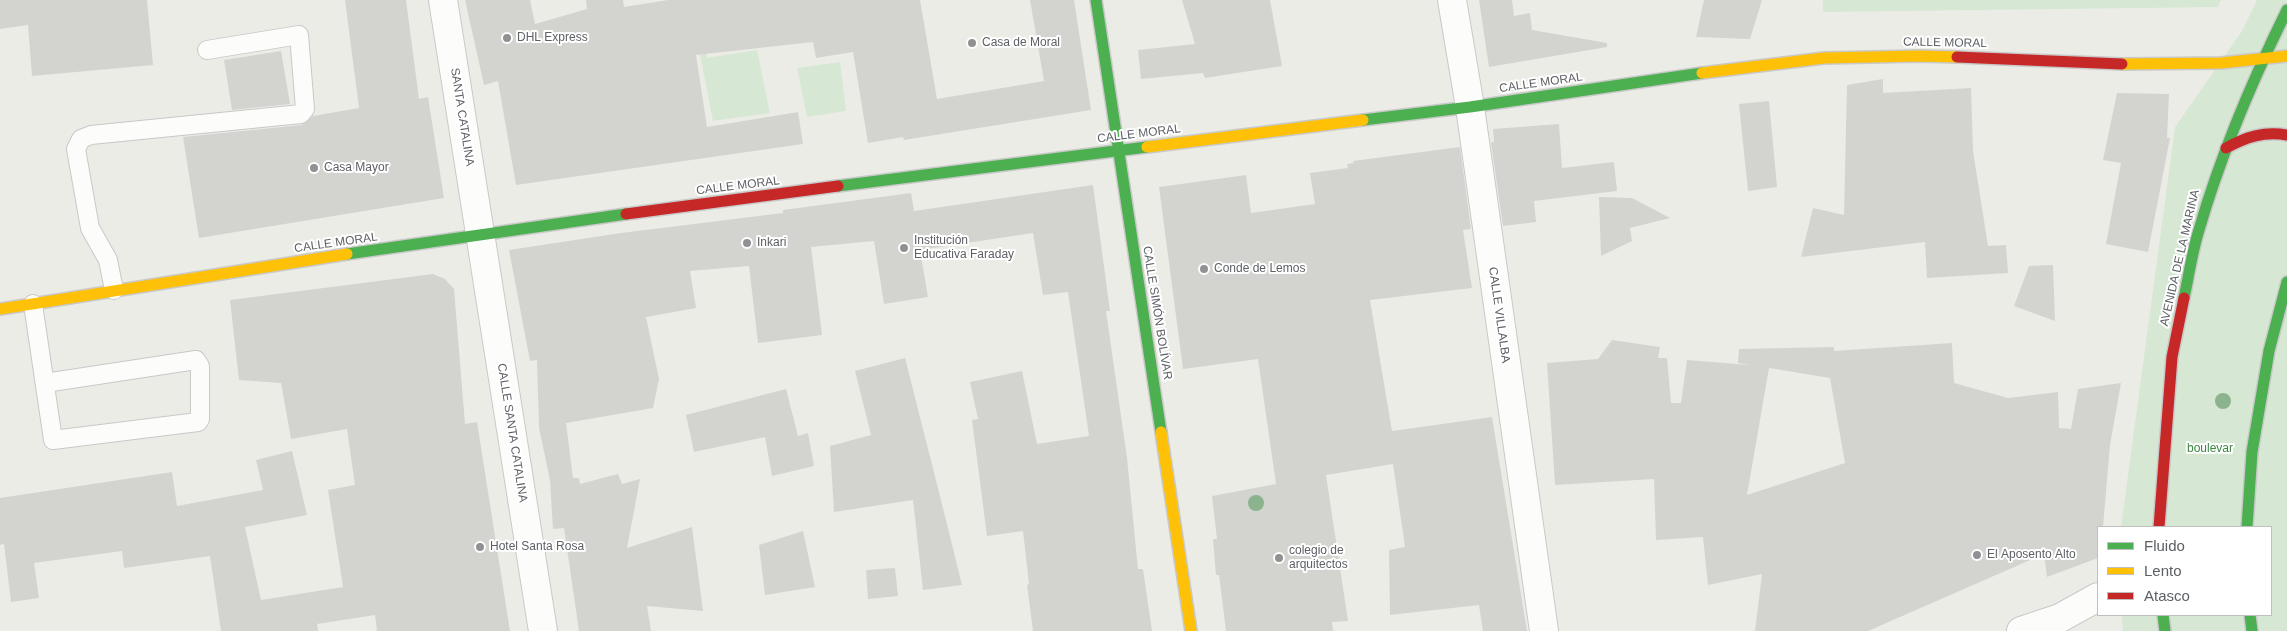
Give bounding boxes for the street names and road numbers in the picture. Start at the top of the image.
street label: CALLE MORAL [1903,35,1987,51]
street label: SANTA CATALINA [447,67,477,167]
street label: CALLE MORAL [1498,70,1584,96]
street label: CALLE MORAL [1096,122,1182,146]
street label: CALLE MORAL [695,174,781,198]
street label: AVENIDA DE LA MARINA [2157,188,2203,328]
street label: CALLE MORAL [293,230,379,256]
street label: CALLE SIMÓN BOLÍVAR [1139,245,1175,381]
street label: CALLE VILLALBA [1485,266,1513,364]
street label: CALLE SANTA CATALINA [494,362,530,504]

